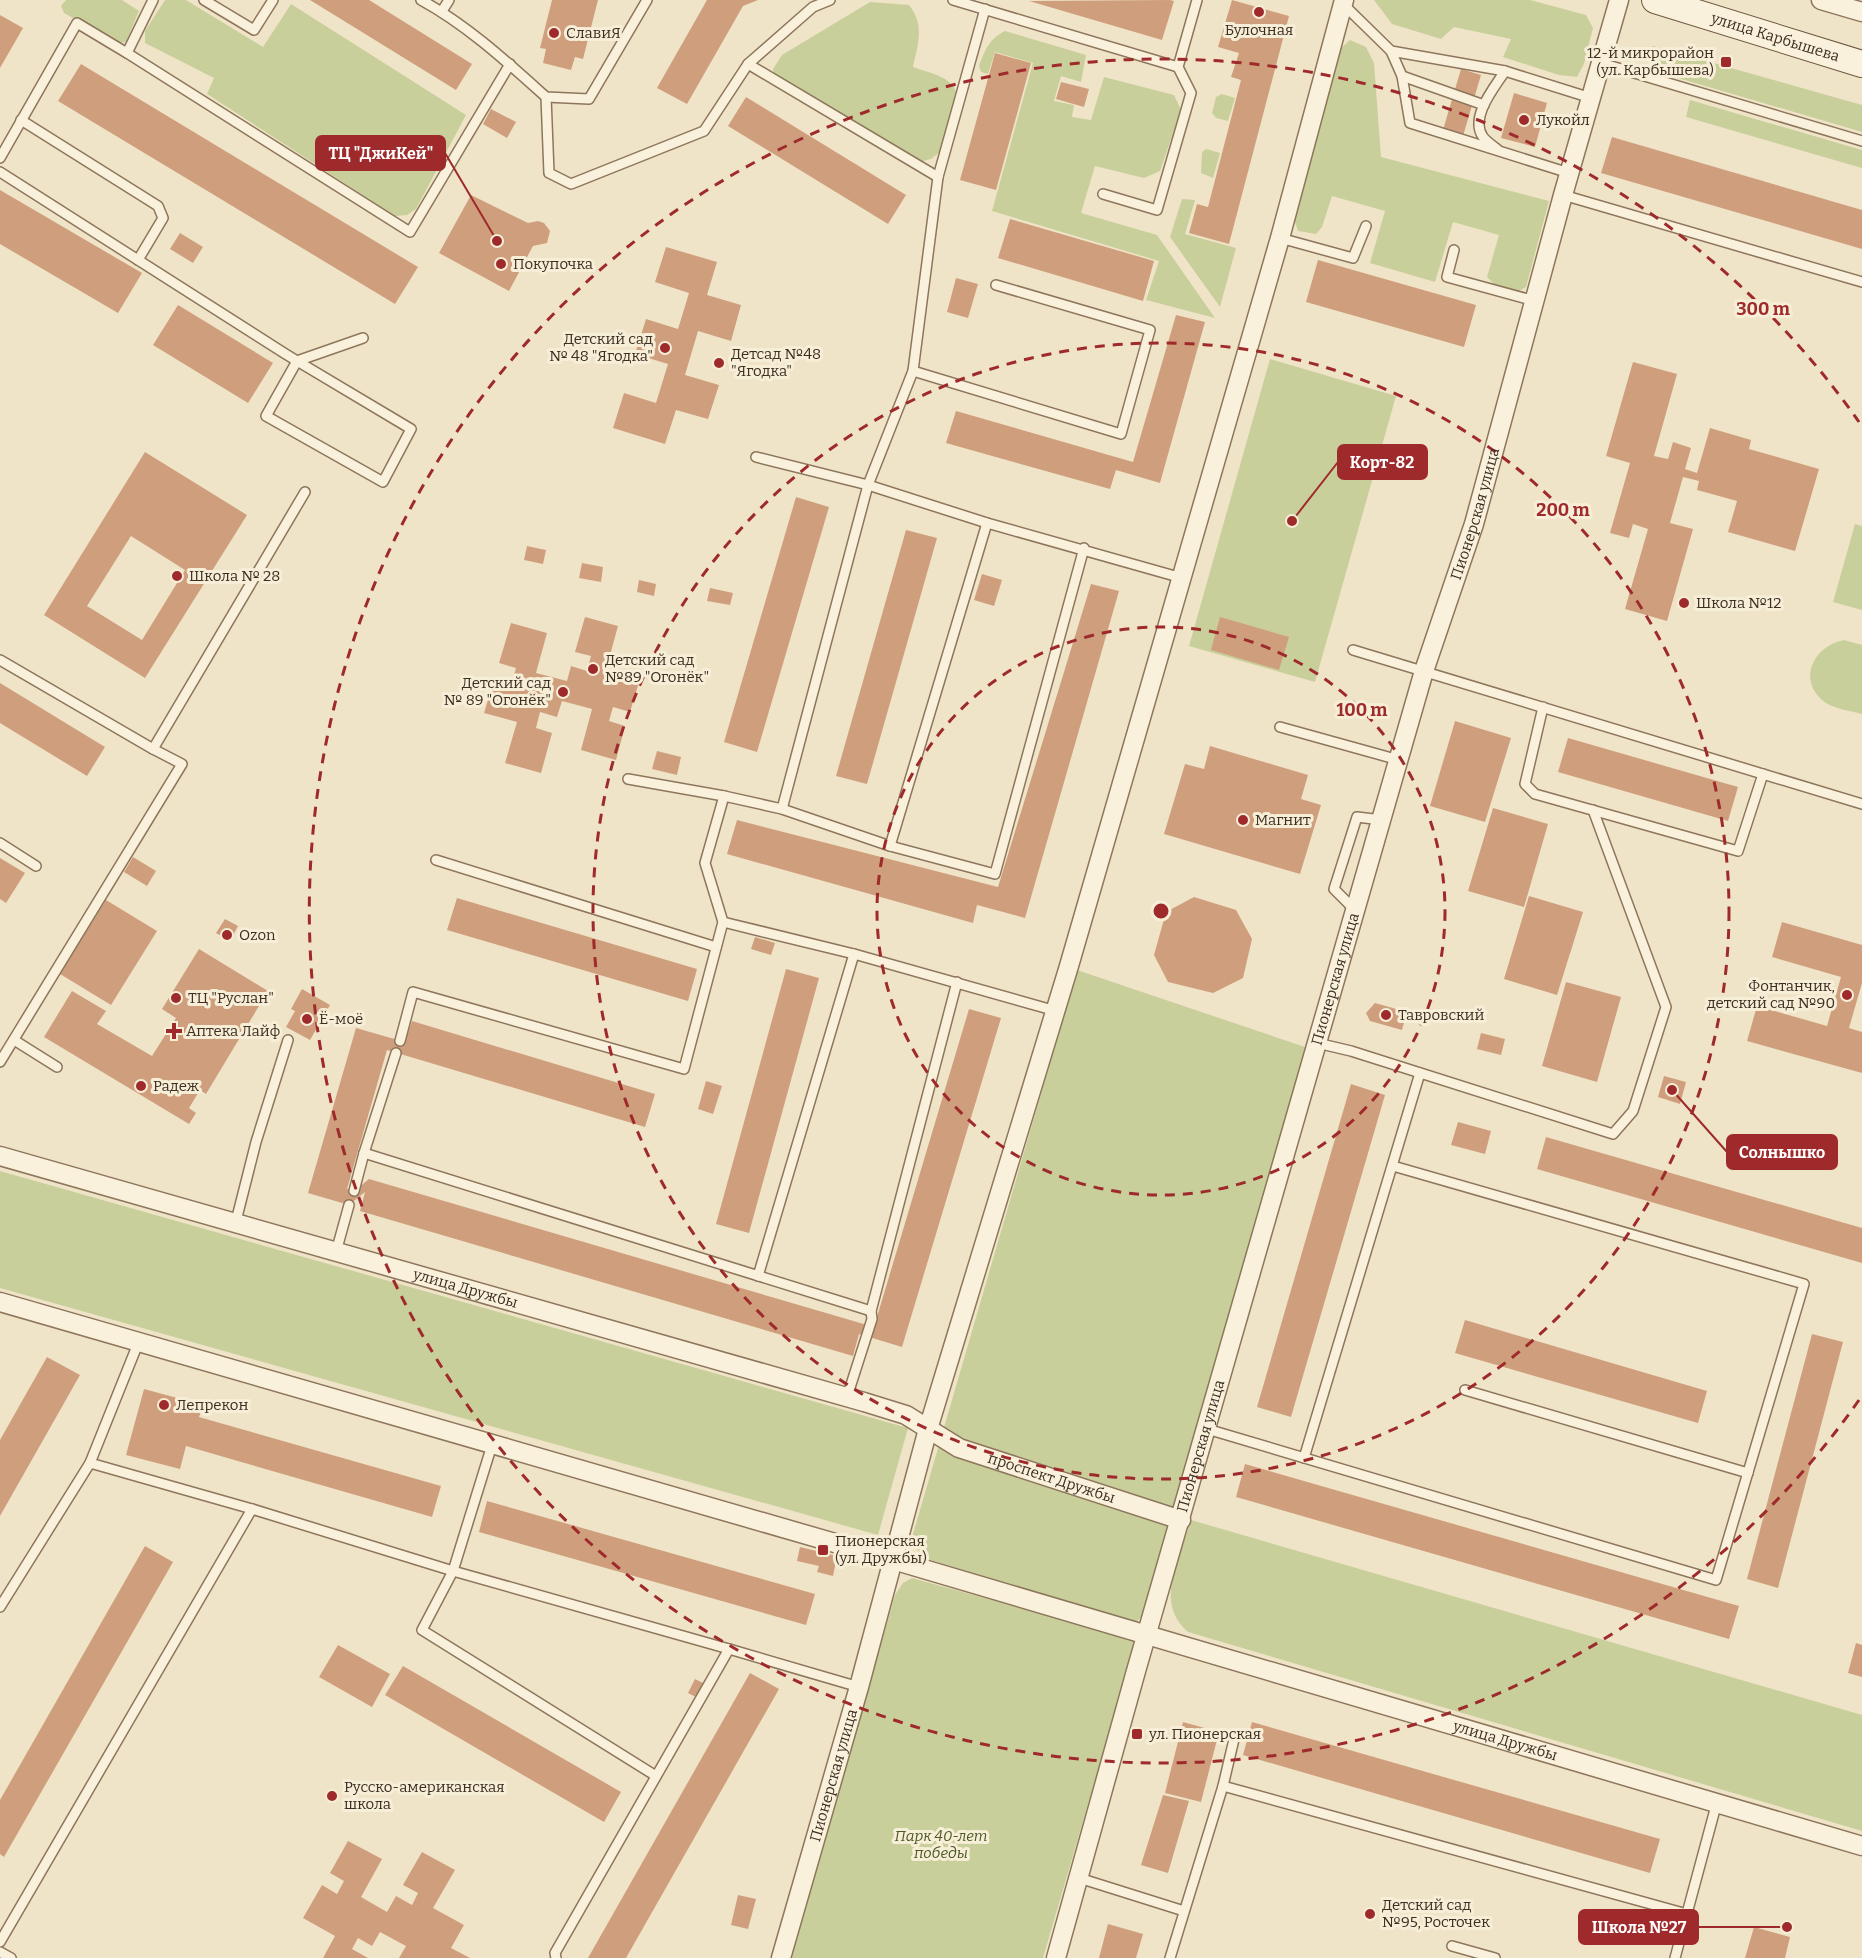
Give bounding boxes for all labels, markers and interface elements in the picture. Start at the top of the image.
marker: Булочная [1252,5,1266,19]
street label: улица Карбышева [1708,9,1842,66]
place label: Булочная [1225,21,1293,39]
place label: СлавиЯ [566,24,621,42]
marker: СлавиЯ [547,26,561,40]
place label: 12-й микрорайон (ул. Карбышева) [1587,44,1714,79]
marker: 12-й микрорайон (ул. Карбышева) [1719,55,1733,69]
place label: Лукойл [1536,111,1590,129]
marker: Лукойл [1517,113,1531,127]
callout: ТЦ "ДжиКей" [316,136,445,170]
text: ТЦ "ДжиКей" [329,144,433,163]
place label: Покупочка [513,255,593,273]
marker: Покупочка [494,257,508,271]
text: 300 m [1736,298,1790,320]
place label: Детский сад № 48 "Ягодка" [549,330,653,365]
marker: Детский сад № 48 "Ягодка" [658,341,672,355]
place label: Детсад №48 "Ягодка" [731,345,821,380]
marker: Детсад №48 "Ягодка" [712,356,726,370]
callout: Корт-82 [1338,445,1427,479]
street label: Пионерская улица [1447,446,1503,582]
text: Корт-82 [1350,453,1414,472]
text: 200 m [1536,499,1590,521]
place label: Школа № 28 [189,567,280,585]
marker: Школа № 28 [170,569,184,583]
place label: Школа №12 [1696,594,1781,612]
marker: Школа №12 [1677,596,1691,610]
place label: Детский сад №89 "Огонёк" [605,651,709,686]
marker: Детский сад №89 "Огонёк" [586,662,600,676]
place label: Детский сад № 89 "Огонёк" [444,674,551,709]
marker: Детский сад № 89 "Огонёк" [556,685,570,699]
text: 100 m [1336,699,1388,721]
place label: Магнит [1255,811,1311,829]
marker: Магнит [1236,813,1250,827]
centre of rings [1151,901,1171,921]
street label: Пионерская улица [1308,911,1363,1047]
place label: Ozon [239,926,276,944]
marker: Ozon [220,928,234,942]
place label: Фонтанчик, детский сад №90 [1707,977,1835,1012]
marker: Фонтанчик, детский сад №90 [1840,988,1854,1002]
place label: ТЦ "Руслан" [188,989,274,1007]
marker: ТЦ "Руслан" [169,991,183,1005]
place label: Тавровский [1398,1006,1484,1024]
marker: Тавровский [1379,1008,1393,1022]
place label: Ё-моё [319,1010,363,1028]
marker: Ё-моё [300,1012,314,1026]
place label: Аптека Лайф [186,1022,280,1040]
marker: Аптека Лайф [167,1024,181,1038]
place label: Радеж [153,1077,199,1095]
marker: Радеж [134,1079,148,1093]
callout: Солнышко [1727,1135,1837,1169]
text: Солнышко [1739,1143,1825,1162]
street label: улица Дружбы [410,1265,520,1312]
street label: Пионерская улица [1173,1378,1228,1514]
place label: Лепрекон [176,1396,248,1414]
marker: Лепрекон [157,1398,171,1412]
street label: проспект Дружбы [986,1449,1117,1507]
place label: Пионерская (ул. Дружбы) [835,1532,927,1567]
marker: Пионерская (ул. Дружбы) [816,1543,830,1557]
street label: Пионерская улица [806,1707,861,1844]
street label: улица Дружбы [1450,1717,1560,1765]
place label: ул. Пионерская [1148,1725,1261,1743]
marker: ул. Пионерская [1130,1727,1144,1741]
place label: Русско-американская школа [344,1778,505,1813]
marker: Русско-американская школа [325,1789,339,1803]
park label: Парк 40-лет победы [895,1827,987,1862]
place label: Детский сад №95, Росточек [1382,1896,1490,1931]
marker: Детский сад №95, Росточек [1363,1907,1377,1921]
callout: Школа №27 [1579,1910,1698,1944]
text: Школа №27 [1592,1918,1687,1937]

